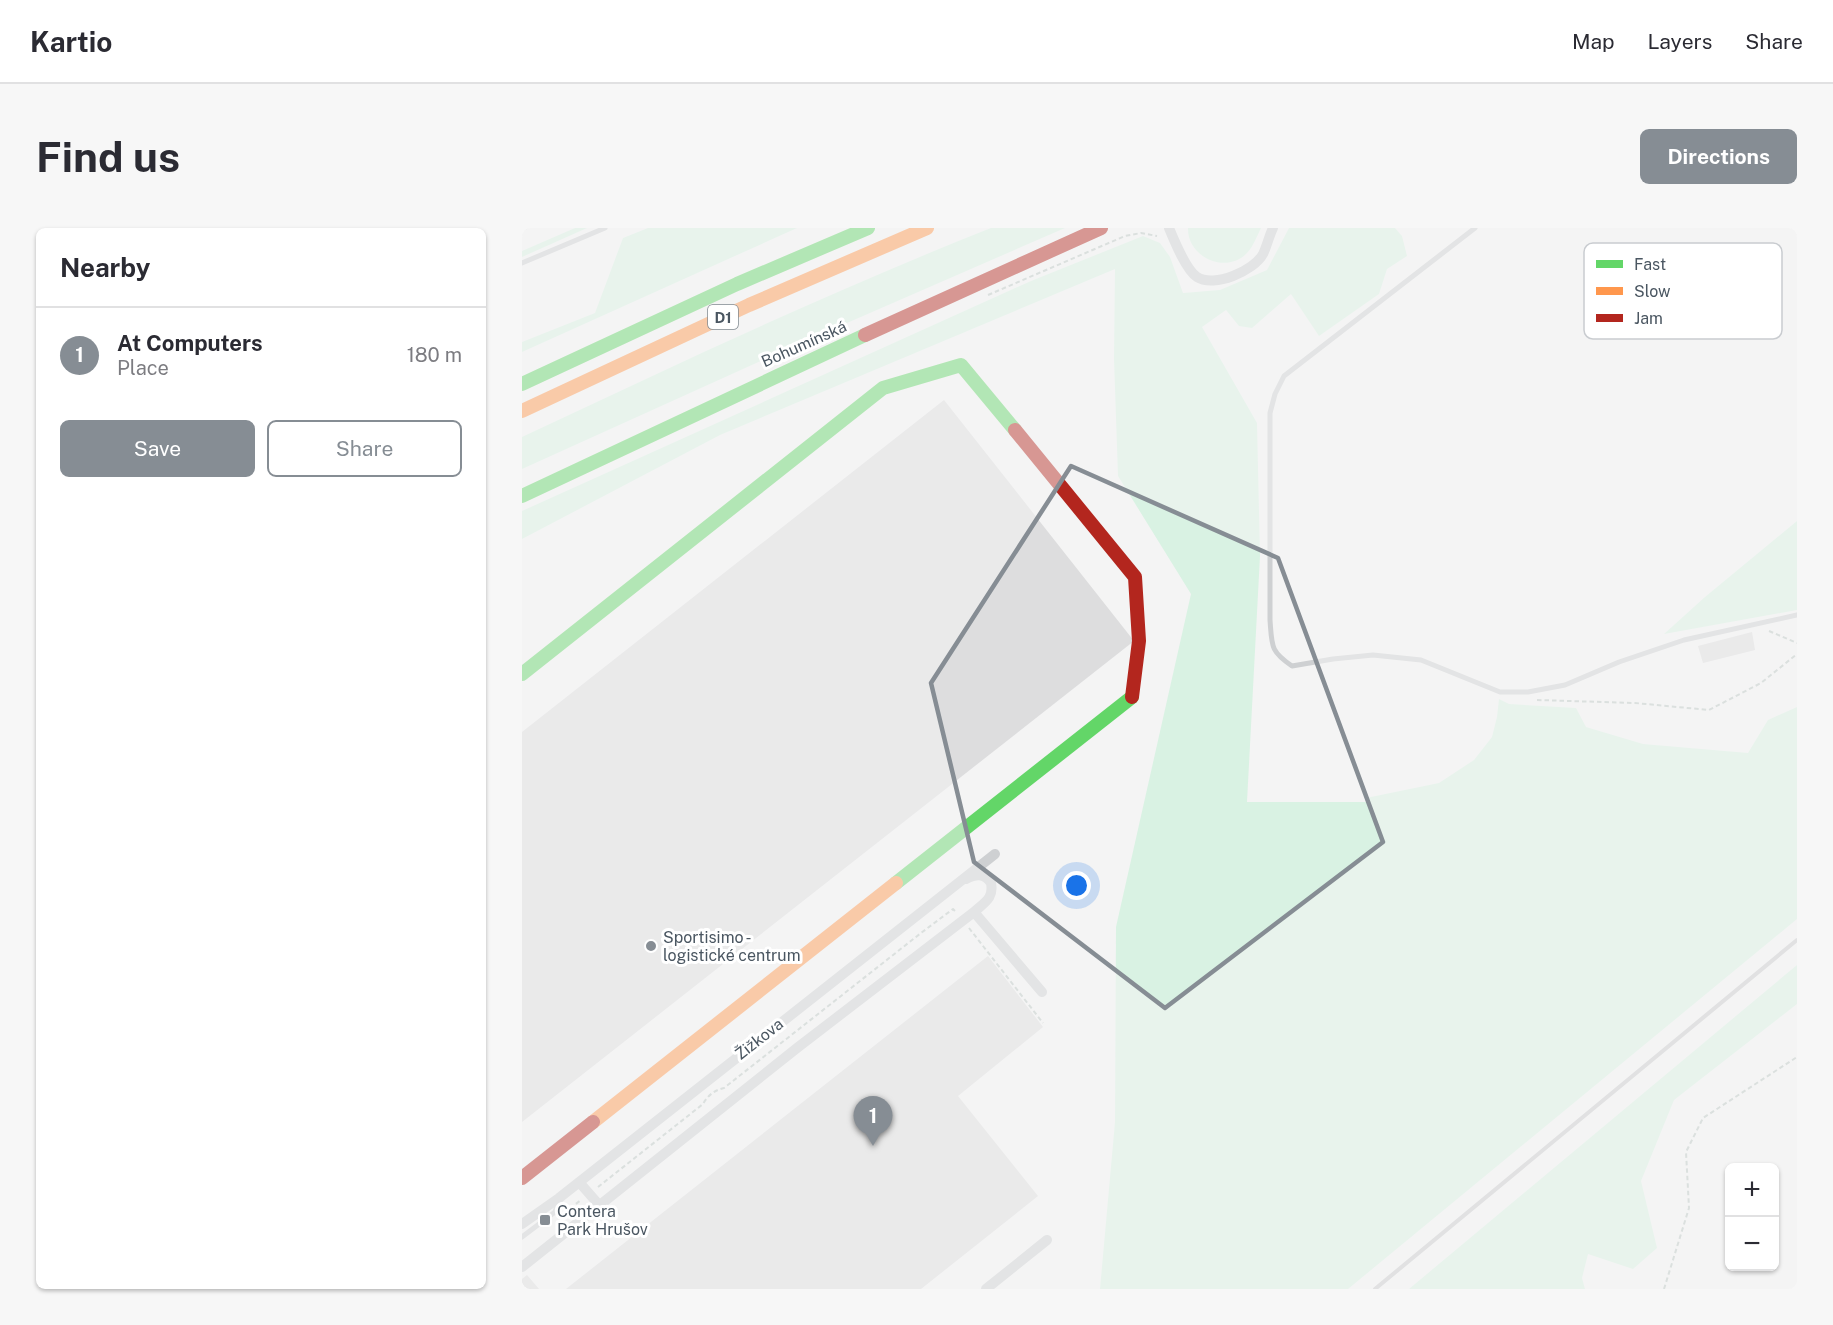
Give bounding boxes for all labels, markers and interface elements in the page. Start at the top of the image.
text: Kartio [30,25,112,58]
text: Map [1572,29,1615,54]
text: Layers [1648,29,1712,54]
text: Share [1745,29,1803,54]
button: Directions [1640,129,1797,184]
text: Find us [36,132,180,181]
legend [1584,243,1782,339]
text: Nearby [60,252,150,283]
text: Fast [1634,255,1666,274]
text: Slow [1634,282,1671,301]
road number: D1 [708,305,738,329]
text: Jam [1634,309,1663,328]
street label: Bohumínská [759,317,849,371]
text: At Computers [117,330,263,356]
text: 1 [75,343,84,367]
text: 180 m [407,343,462,367]
text: Place [117,356,169,380]
button: Save [60,420,255,477]
button: Share [267,420,462,477]
your location [1062,871,1091,900]
place label: Sportisimo - logistické centrum [663,928,801,965]
marker: Sportisimo - logistické centrum [644,939,658,953]
street label: Žižkova [731,1014,787,1064]
pin: 1 [854,1096,892,1146]
map controls [1725,1163,1779,1271]
button: + [1725,1163,1779,1217]
place label: Contera Park Hrušov [557,1202,648,1239]
marker: Contera Park Hrušov [538,1213,552,1227]
button: − [1725,1217,1779,1271]

